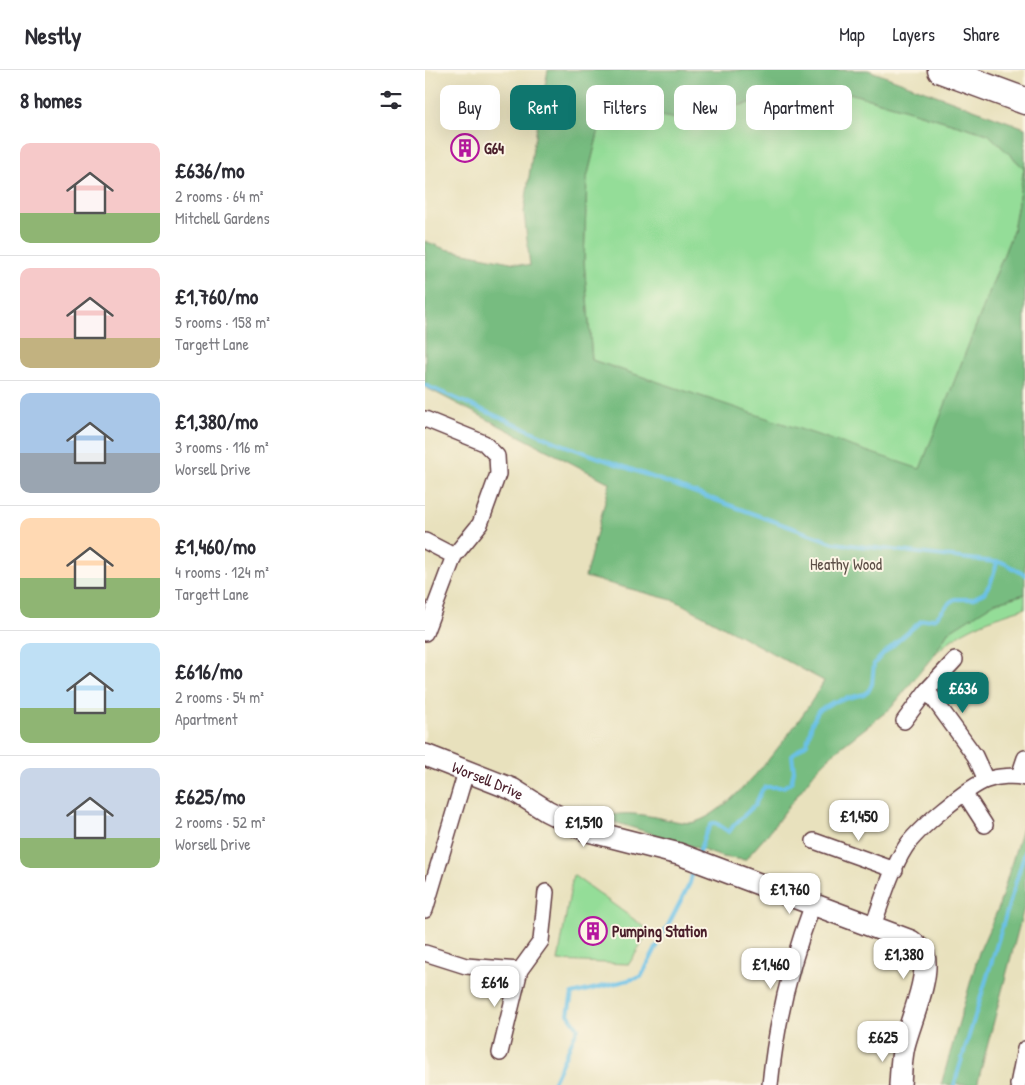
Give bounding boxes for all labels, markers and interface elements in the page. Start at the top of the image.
text: Nestly [25,19,81,51]
text: Map [839,22,865,47]
text: Layers [893,22,935,47]
text: Share [963,22,1000,47]
chip: Buy [440,85,500,130]
chip: Rent [510,85,576,130]
chip: Filters [586,85,664,130]
chip: New [674,85,736,130]
chip: Apartment [746,85,852,130]
text: 8 homes [20,86,82,115]
icon: filters [377,86,405,114]
building icon: G64 [450,133,480,163]
place label: G64 [484,137,504,159]
text: £636/mo [175,156,244,185]
icon: home [60,163,120,223]
text: 2 rooms · 64 m² [175,185,263,207]
text: Mitchell Gardens [175,207,270,229]
text: £1,760/mo [175,282,258,311]
icon: home [60,288,120,348]
text: 5 rooms · 158 m² [175,311,270,333]
text: Targett Lane [175,333,249,355]
text: £1,380/mo [175,407,258,436]
icon: home [60,413,120,473]
text: 3 rooms · 116 m² [175,436,269,458]
text: Worsell Drive [175,458,251,480]
text: £1,460/mo [175,532,256,561]
icon: home [60,538,120,598]
park label: Heathy Wood [810,553,882,575]
text: 4 rooms · 124 m² [175,561,269,583]
text: Targett Lane [175,583,249,605]
text: £616/mo [175,657,243,686]
icon: home [60,663,120,723]
pin: £636 [933,672,993,714]
text: £636 [949,677,977,699]
text: 2 rooms · 54 m² [175,686,264,708]
text: Apartment [175,708,238,730]
street label: Worsell Drive [449,756,529,805]
text: £625/mo [175,782,245,811]
icon: home [60,788,120,848]
pin: £1,450 [818,800,900,842]
text: £1,450 [840,805,878,827]
pin: £1,510 [543,806,625,848]
text: 2 rooms · 52 m² [175,811,265,833]
text: £1,510 [565,811,603,833]
text: Worsell Drive [175,833,251,855]
pin: £1,760 [749,872,831,915]
text: £1,760 [770,878,810,900]
building icon: Pumping Station [578,916,608,946]
place label: Pumping Station [612,920,707,943]
pin: £1,380 [863,938,945,980]
text: £1,380 [884,943,924,965]
pin: £1,460 [730,948,812,990]
text: £1,460 [752,953,790,975]
pin: £616 [465,966,525,1008]
text: £616 [481,971,509,993]
pin: £625 [853,1020,913,1063]
text: £625 [868,1026,898,1048]

